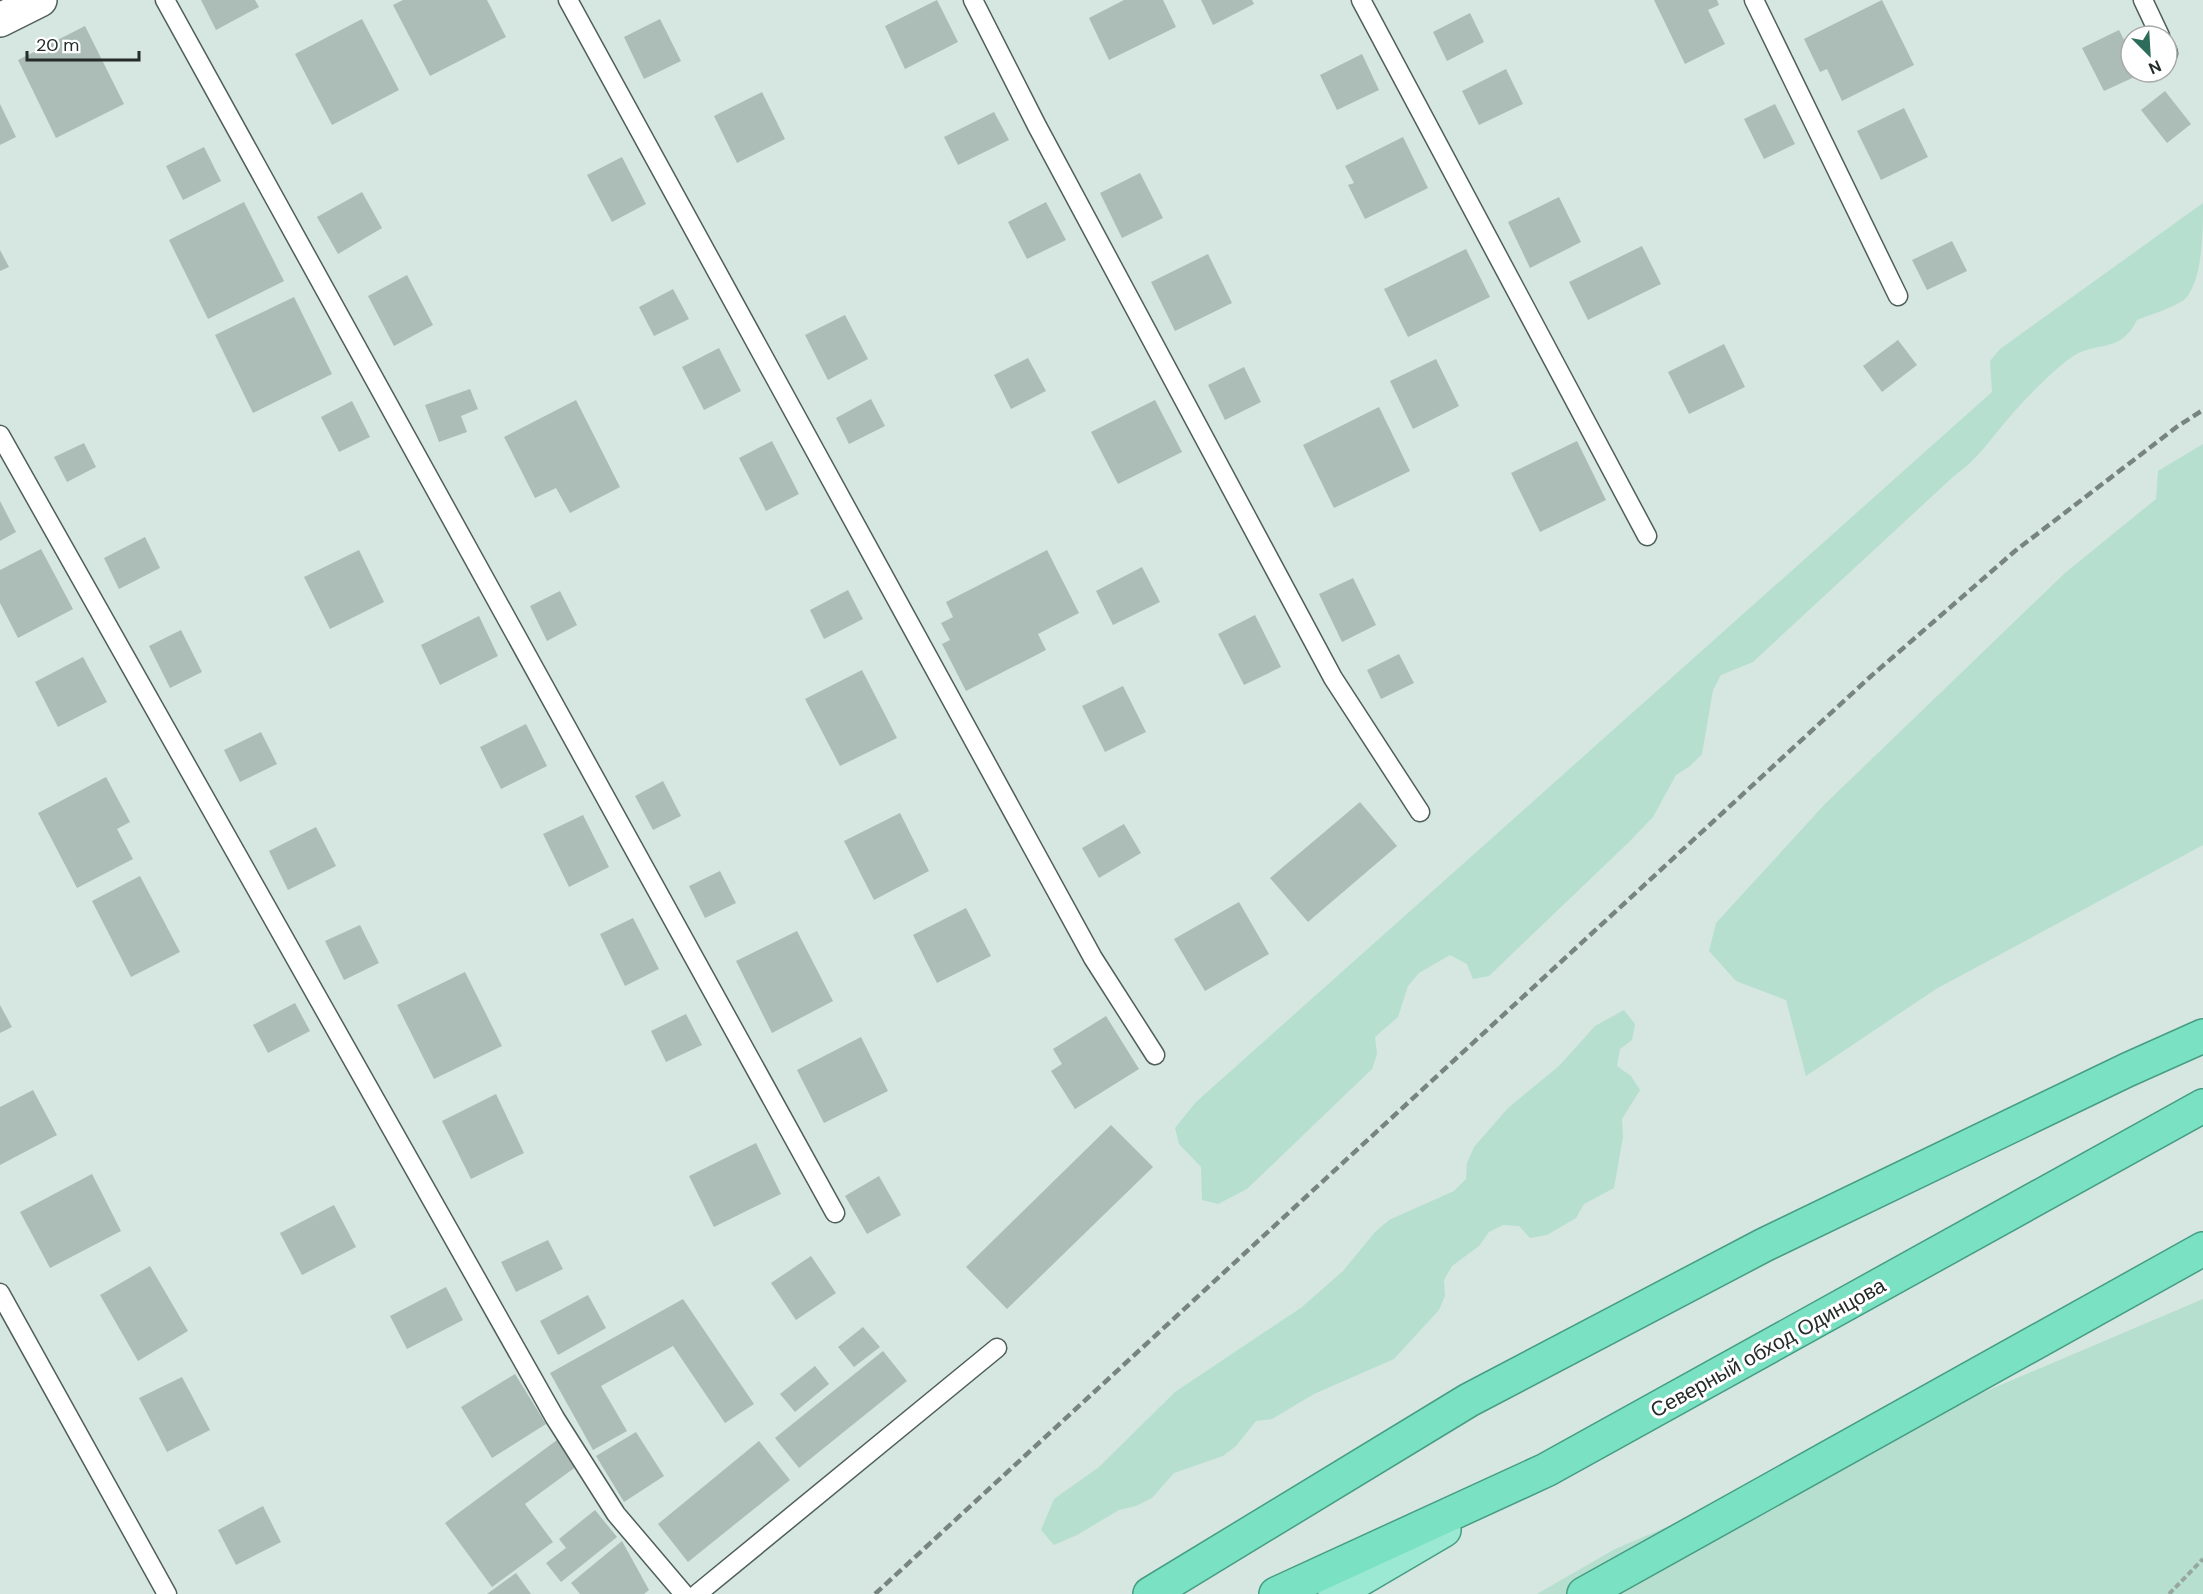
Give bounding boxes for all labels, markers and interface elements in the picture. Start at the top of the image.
scale bar [27,24,140,62]
north arrow [2119,24,2179,84]
text: 20 m [36,33,79,57]
text: N [2145,55,2164,79]
street label: Северный обход Одинцова [1645,1271,1891,1424]

